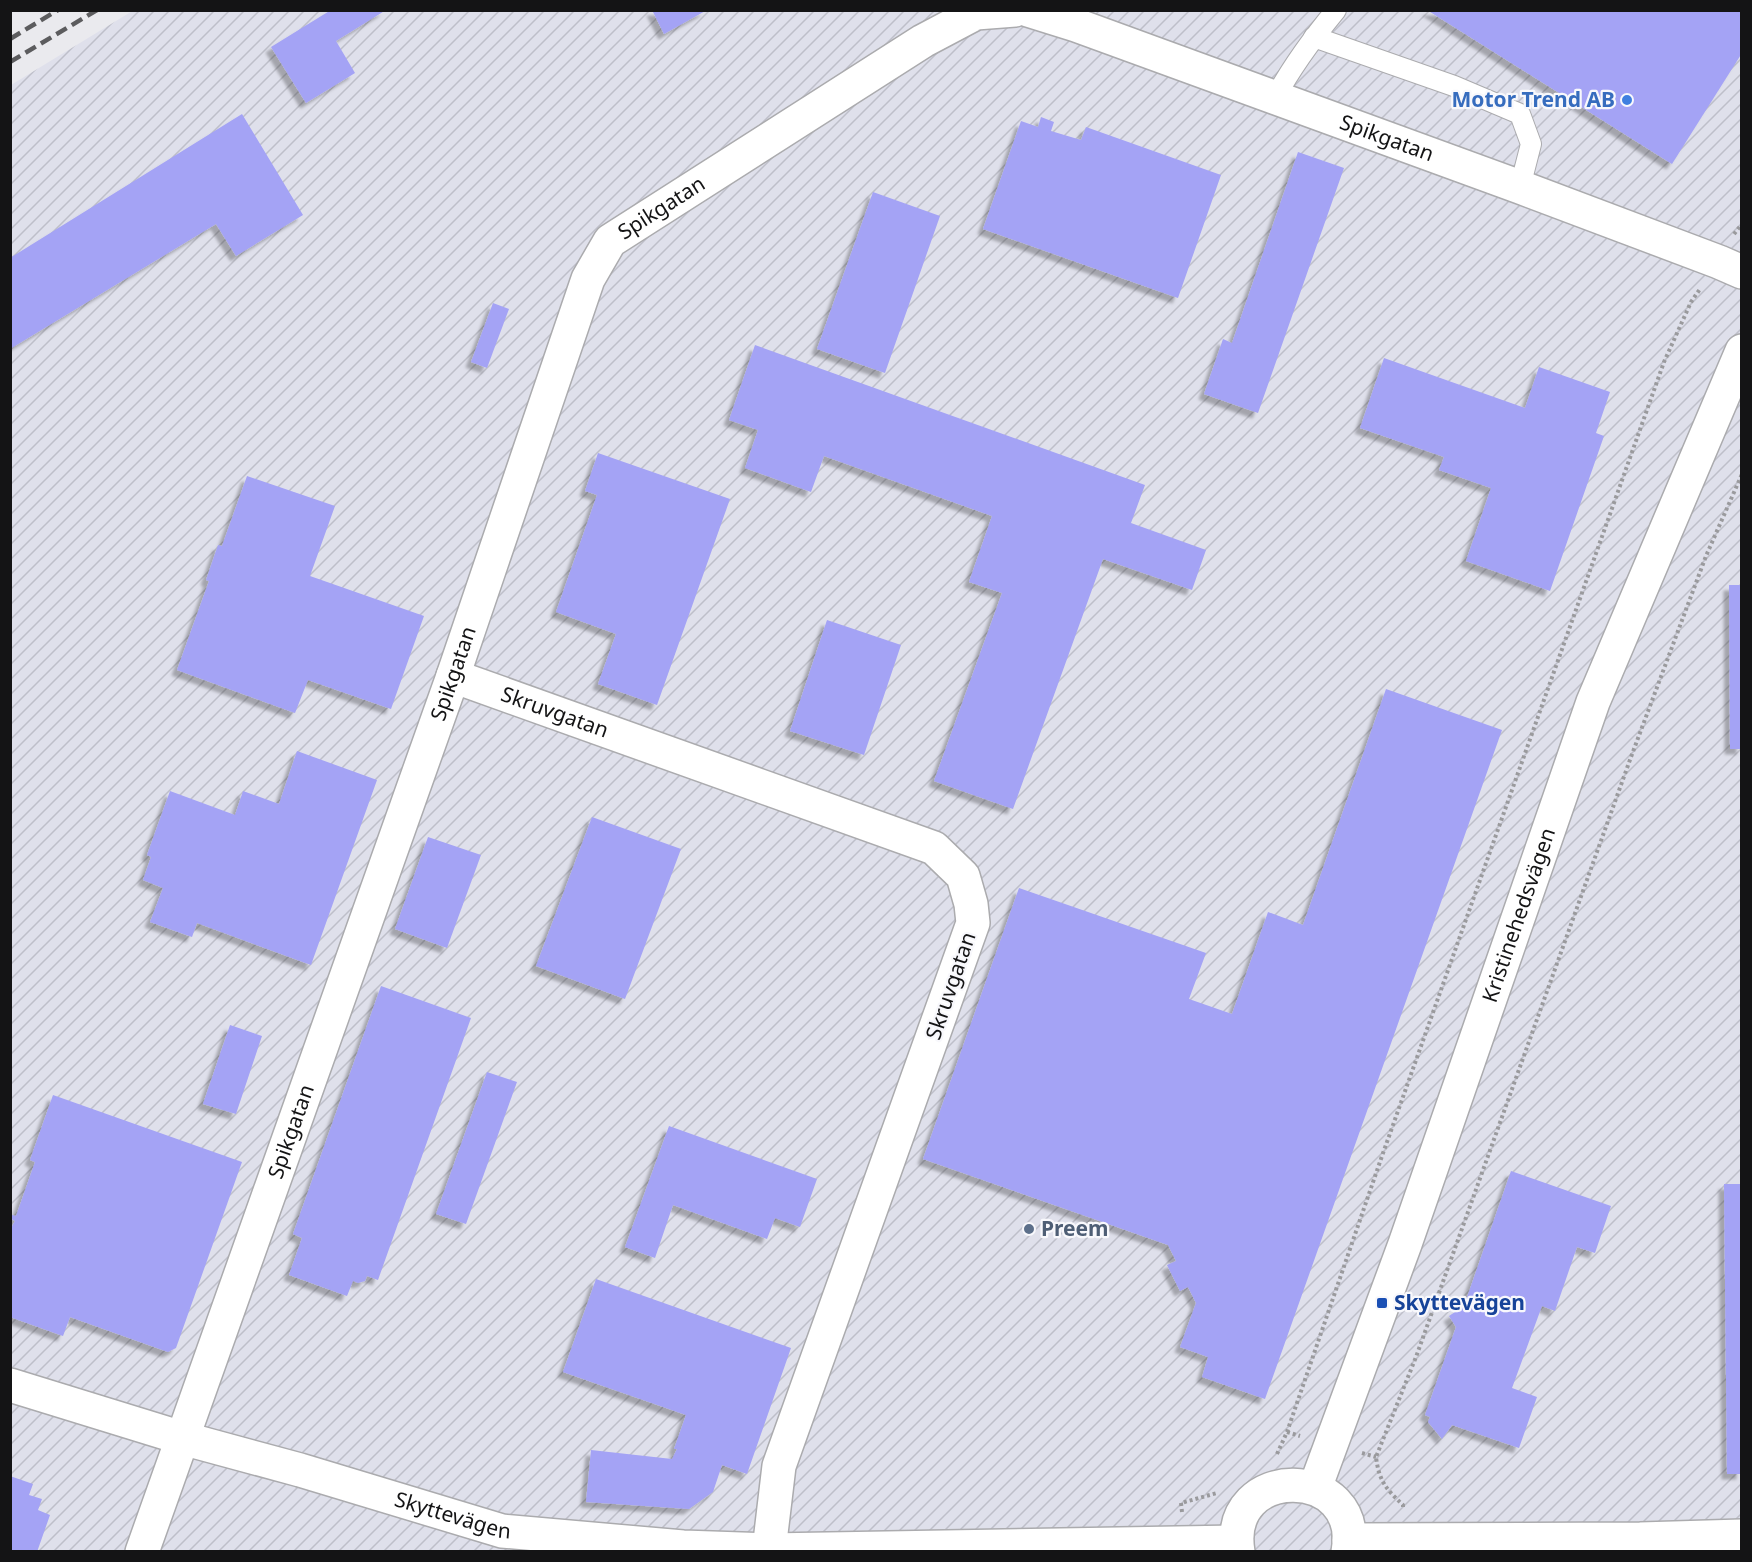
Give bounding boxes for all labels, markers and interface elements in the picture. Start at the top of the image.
place label: Motor Trend AB [1452,85,1615,113]
marker: Motor Trend AB [1620,93,1634,107]
street label: Spikgatan [1336,107,1438,167]
street label: Spikgatan [612,169,710,245]
street label: Spikgatan [423,622,482,724]
street label: Skruvgatan [498,679,613,743]
street label: Kristinehedsvägen [1475,824,1561,1006]
street label: Skruvgatan [919,928,982,1043]
street label: Spikgatan [261,1080,320,1182]
place label: Preem [1041,1214,1109,1242]
marker: Preem [1022,1222,1036,1236]
place label: Skyttevägen [1394,1288,1525,1316]
marker: Skyttevägen [1375,1296,1389,1310]
street label: Skyttevägen [392,1484,512,1545]

